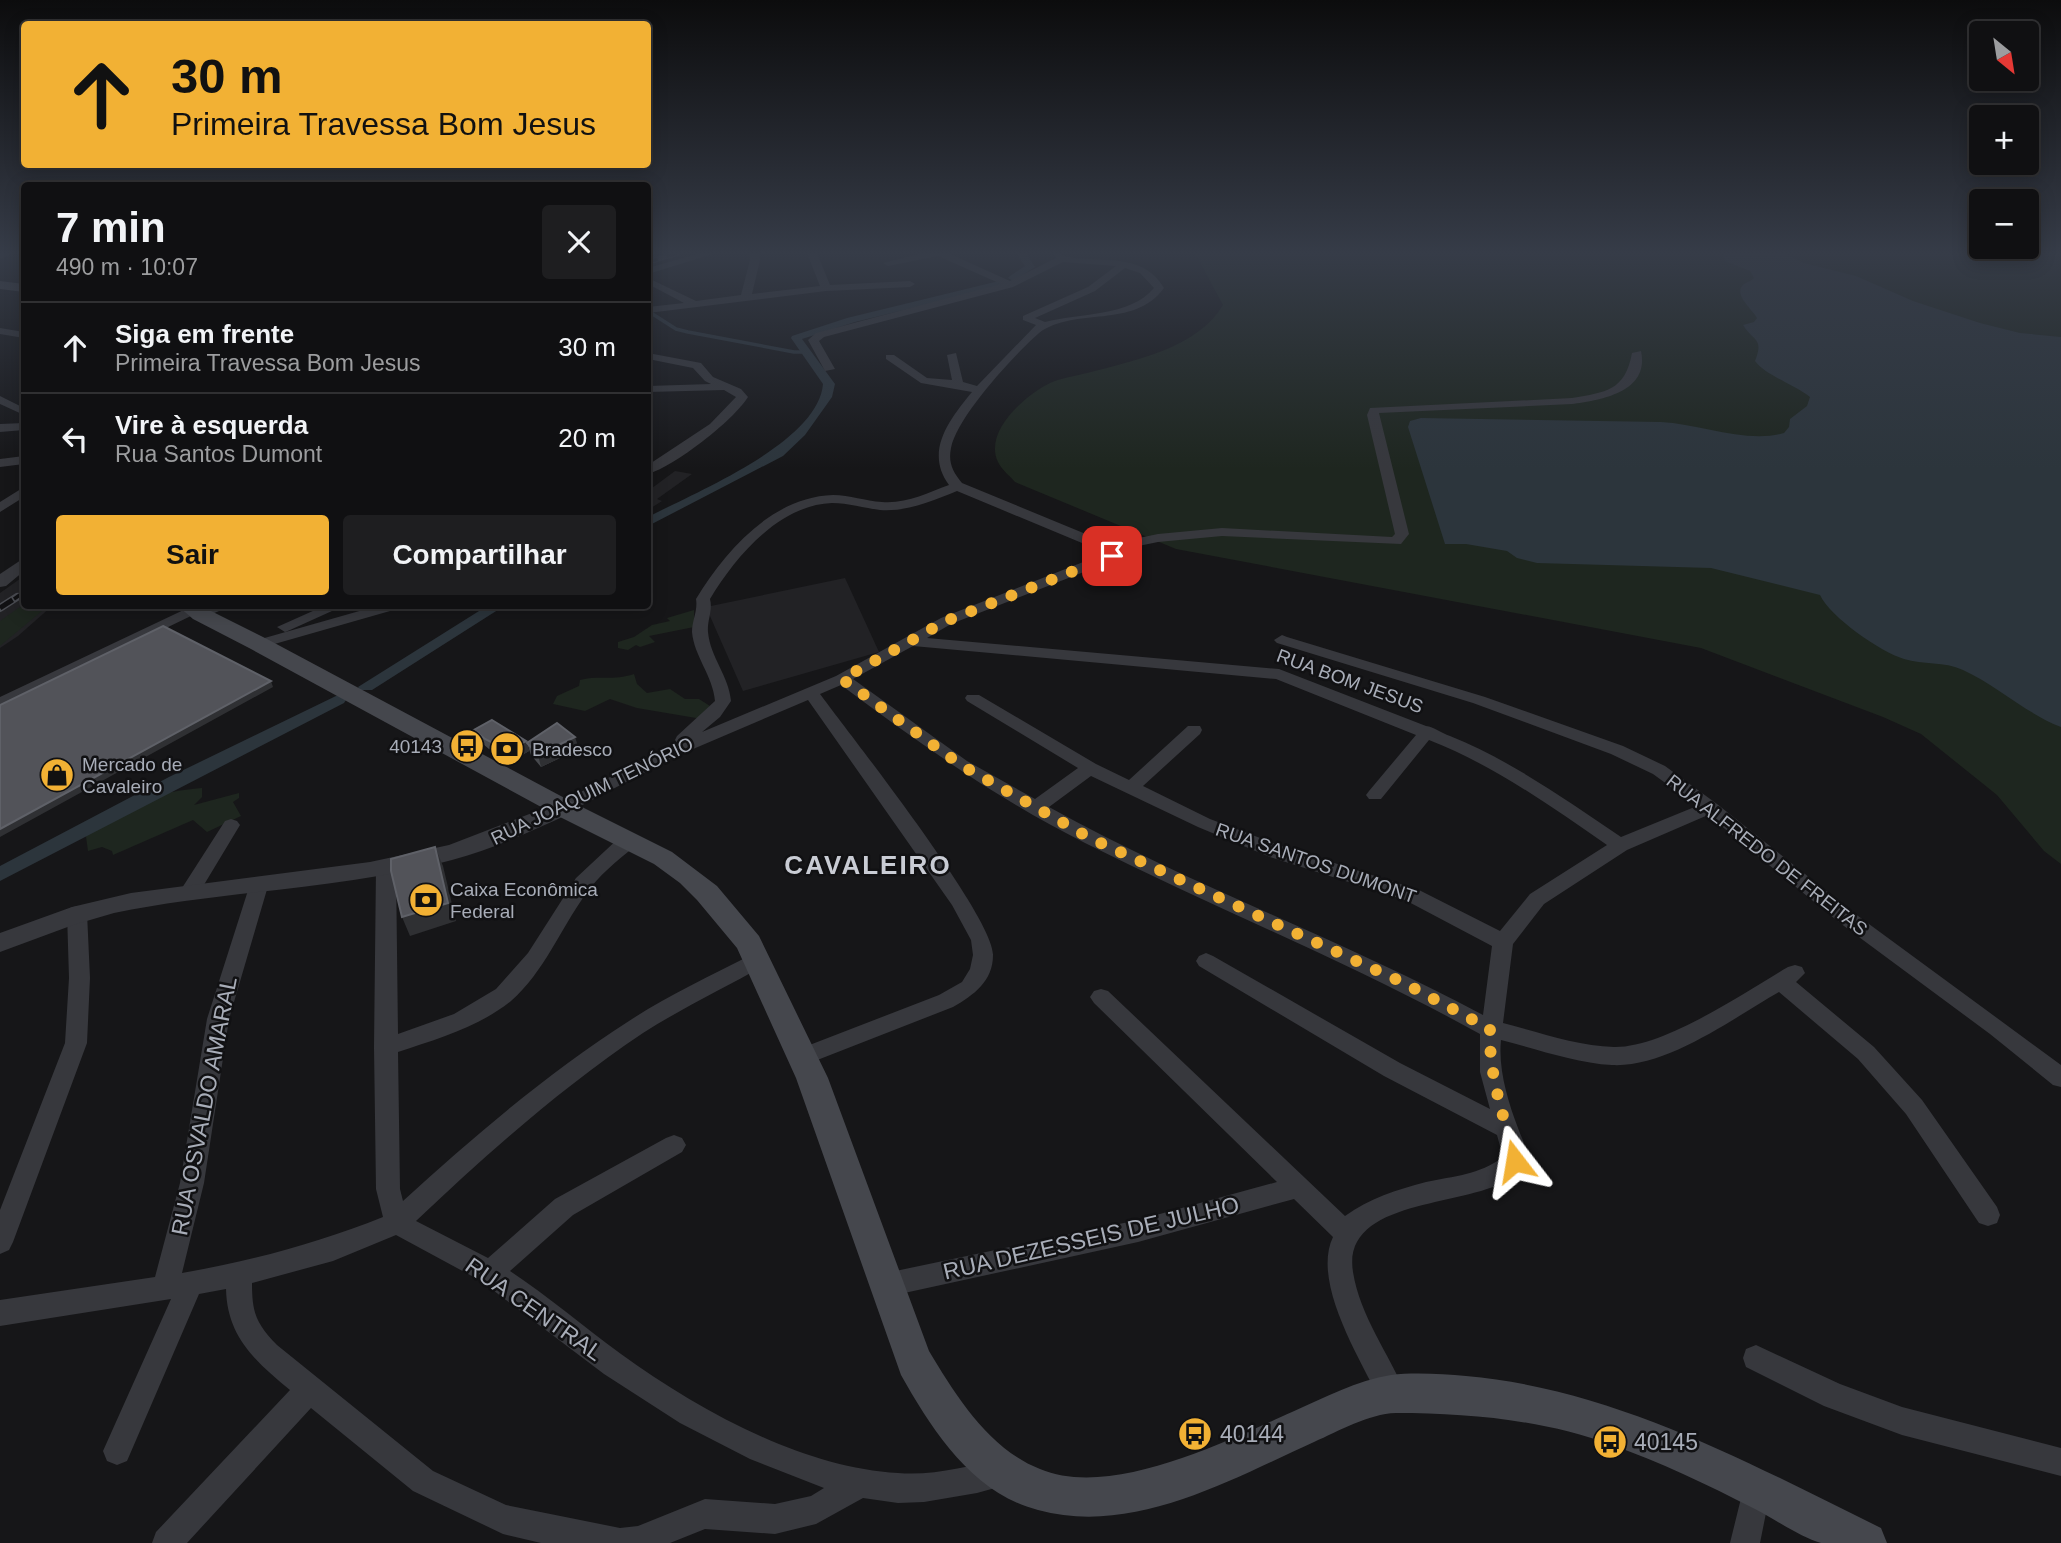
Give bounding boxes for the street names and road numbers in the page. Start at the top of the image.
street label: RUA BOM JESUS [1274,645,1426,717]
street label: RUA JOAQUIM TENÓRIO [487,733,697,849]
street label: RUA ALFREDO DE FREITAS [1663,770,1871,940]
street label: RUA SANTOS DUMONT [1213,819,1419,907]
street label: RUA OSVALDO AMARAL [166,974,242,1238]
street label: RUA DEZESSEIS DE JULHO [940,1191,1242,1285]
street label: RUA CENTRAL [461,1252,608,1366]

